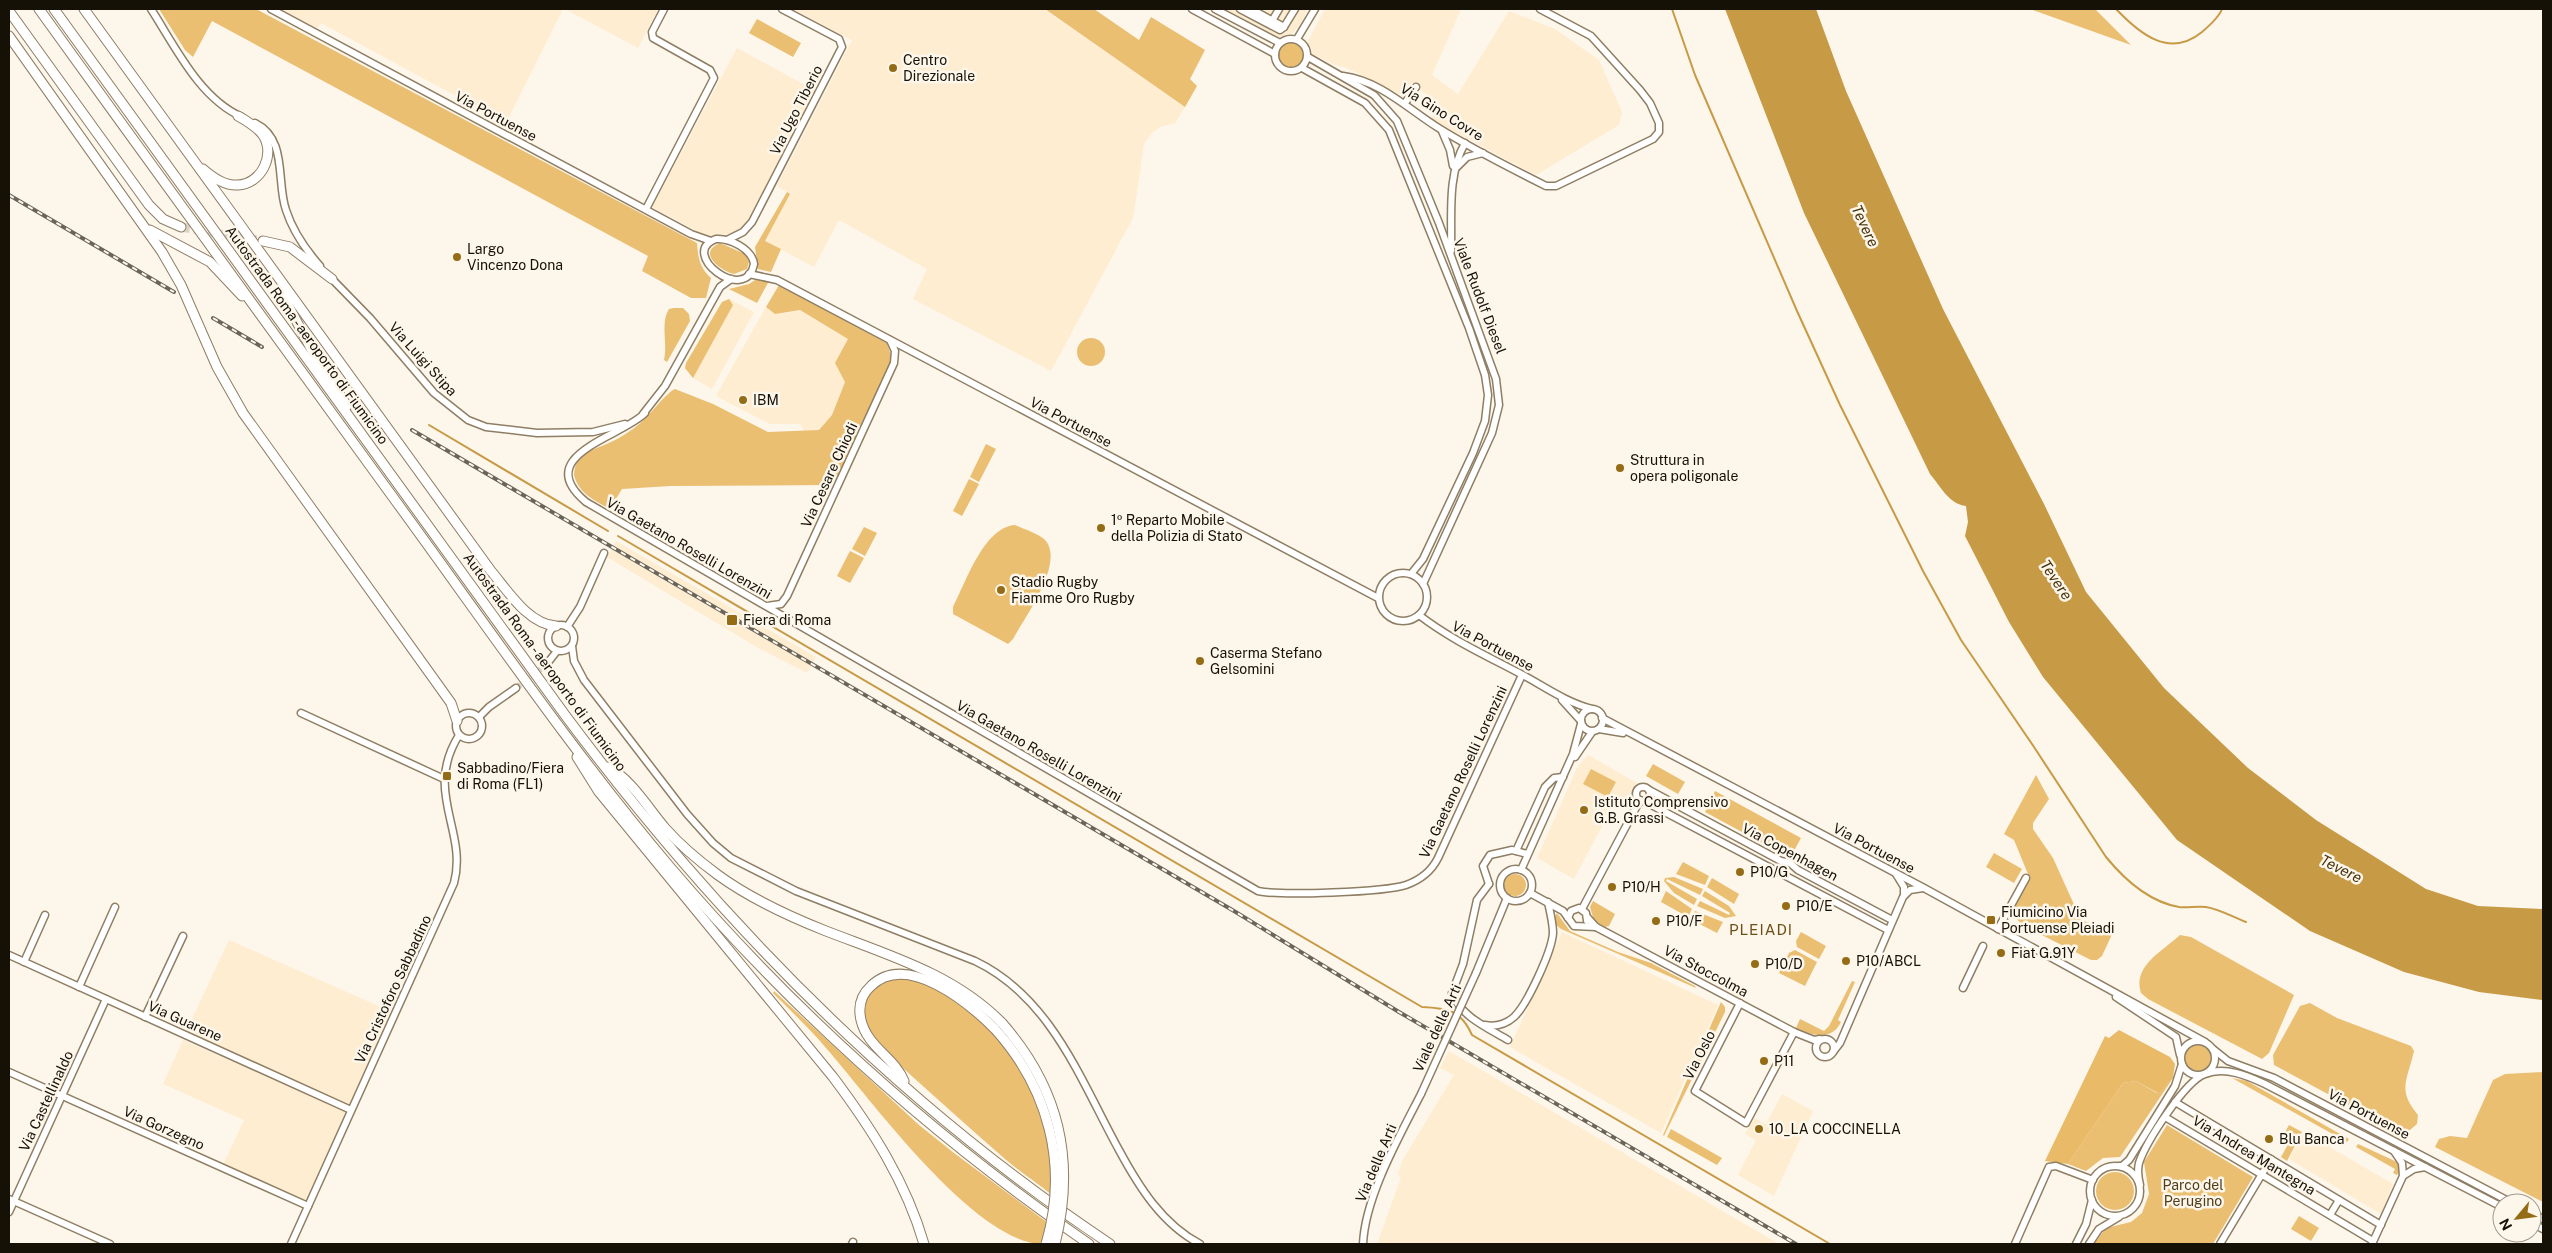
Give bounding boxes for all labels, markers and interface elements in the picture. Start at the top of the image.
place label: Centro Direzionale [903,52,975,84]
marker: Centro Direzionale [887,62,899,74]
street label: Via Ugo Tiberio [767,63,825,157]
street label: Via Gino Covre [1398,80,1487,144]
street label: Via Portuense [452,88,540,144]
water label: Tevere [1848,202,1883,250]
street label: Autostrada Roma - aeroporto di Fiumicino [222,223,392,447]
street label: Viale Rudolf Diesel [1451,236,1509,356]
place label: Largo Vincenzo Dona [467,241,563,273]
marker: Largo Vincenzo Dona [451,251,463,263]
street label: Via Luigi Stipa [386,319,460,399]
place label: IBM [753,392,779,408]
marker: IBM [737,394,749,406]
street label: Via Portuense [1027,394,1115,450]
street label: Via Cesare Chiodi [798,420,860,530]
place label: Struttura in opera poligonale [1630,452,1739,484]
marker: Struttura in opera poligonale [1614,462,1626,474]
street label: Via Gaetano Roselli Lorenzini [604,494,774,602]
place label: 1º Reparto Mobile della Polizia di Stato [1111,512,1243,544]
marker: 1º Reparto Mobile della Polizia di Stato [1095,522,1107,534]
street label: Autostrada Roma - aeroporto di Fiumicino [460,550,630,774]
water label: Tevere [2037,557,2076,603]
place label: Stadio Rugby Fiamme Oro Rugby [1011,574,1135,606]
marker: Stadio Rugby Fiamme Oro Rugby [995,584,1007,596]
place label: Fiera di Roma [743,612,831,628]
marker: Fiera di Roma [725,613,739,627]
street label: Via Portuense [1449,618,1537,674]
place label: Caserma Stefano Gelsomini [1210,645,1322,677]
marker: Caserma Stefano Gelsomini [1194,655,1206,667]
street label: Via Gaetano Roselli Lorenzini [1416,683,1510,861]
street label: Via Gaetano Roselli Lorenzini [954,697,1124,805]
place label: Sabbadino/Fiera di Roma (FL1) [457,760,564,792]
marker: Sabbadino/Fiera di Roma (FL1) [441,770,453,782]
place label: Istituto Comprensivo G.B. Grassi [1594,794,1729,826]
marker: Istituto Comprensivo G.B. Grassi [1578,804,1590,816]
street label: Via Copenhagen [1739,820,1841,884]
street label: Via Portuense [1830,820,1918,876]
water label: Tevere [2318,851,2365,886]
place label: P10/G [1750,864,1788,880]
marker: P10/G [1734,866,1746,878]
place label: P10/H [1622,879,1661,895]
marker: P10/H [1606,881,1618,893]
place label: P10/E [1796,898,1833,914]
marker: P10/E [1780,900,1792,912]
place label: Fiumicino Via Portuense Pleiadi [2001,904,2115,936]
street label: Via Cristoforo Sabbadino [352,912,434,1066]
place label: P10/F [1666,913,1702,929]
marker: Fiumicino Via Portuense Pleiadi [1985,914,1997,926]
marker: P10/F [1650,915,1662,927]
district label: PLEIADI [1729,921,1793,938]
street label: Via Stoccolma [1661,942,1751,1000]
place label: Fiat G.91Y [2011,945,2076,961]
marker: Fiat G.91Y [1995,947,2007,959]
place label: P10/ABCL [1856,953,1921,969]
marker: P10/ABCL [1840,955,1852,967]
place label: P10/D [1765,956,1803,972]
marker: P10/D [1749,958,1761,970]
street label: Viale delle Arti [1410,982,1464,1074]
street label: Via Guarene [145,998,225,1044]
street label: Via Oslo [1680,1028,1718,1082]
street label: Via Castellinaldo [16,1048,76,1154]
place label: P11 [1774,1053,1794,1069]
marker: P11 [1758,1055,1770,1067]
street label: Via Portuense [2325,1086,2413,1142]
street label: Via Gorzegno [121,1103,207,1153]
street label: Via Andrea Mantegna [2190,1112,2318,1198]
street label: Via delle Arti [1352,1121,1400,1205]
place label: 10_LA COCCINELLA [1769,1121,1901,1137]
marker: 10_LA COCCINELLA [1753,1123,1765,1135]
place label: Blu Banca [2279,1131,2344,1147]
marker: Blu Banca [2263,1133,2275,1145]
park label: Parco del Perugino [2162,1177,2224,1209]
north arrow [2492,1193,2542,1243]
text: N [2496,1216,2515,1233]

